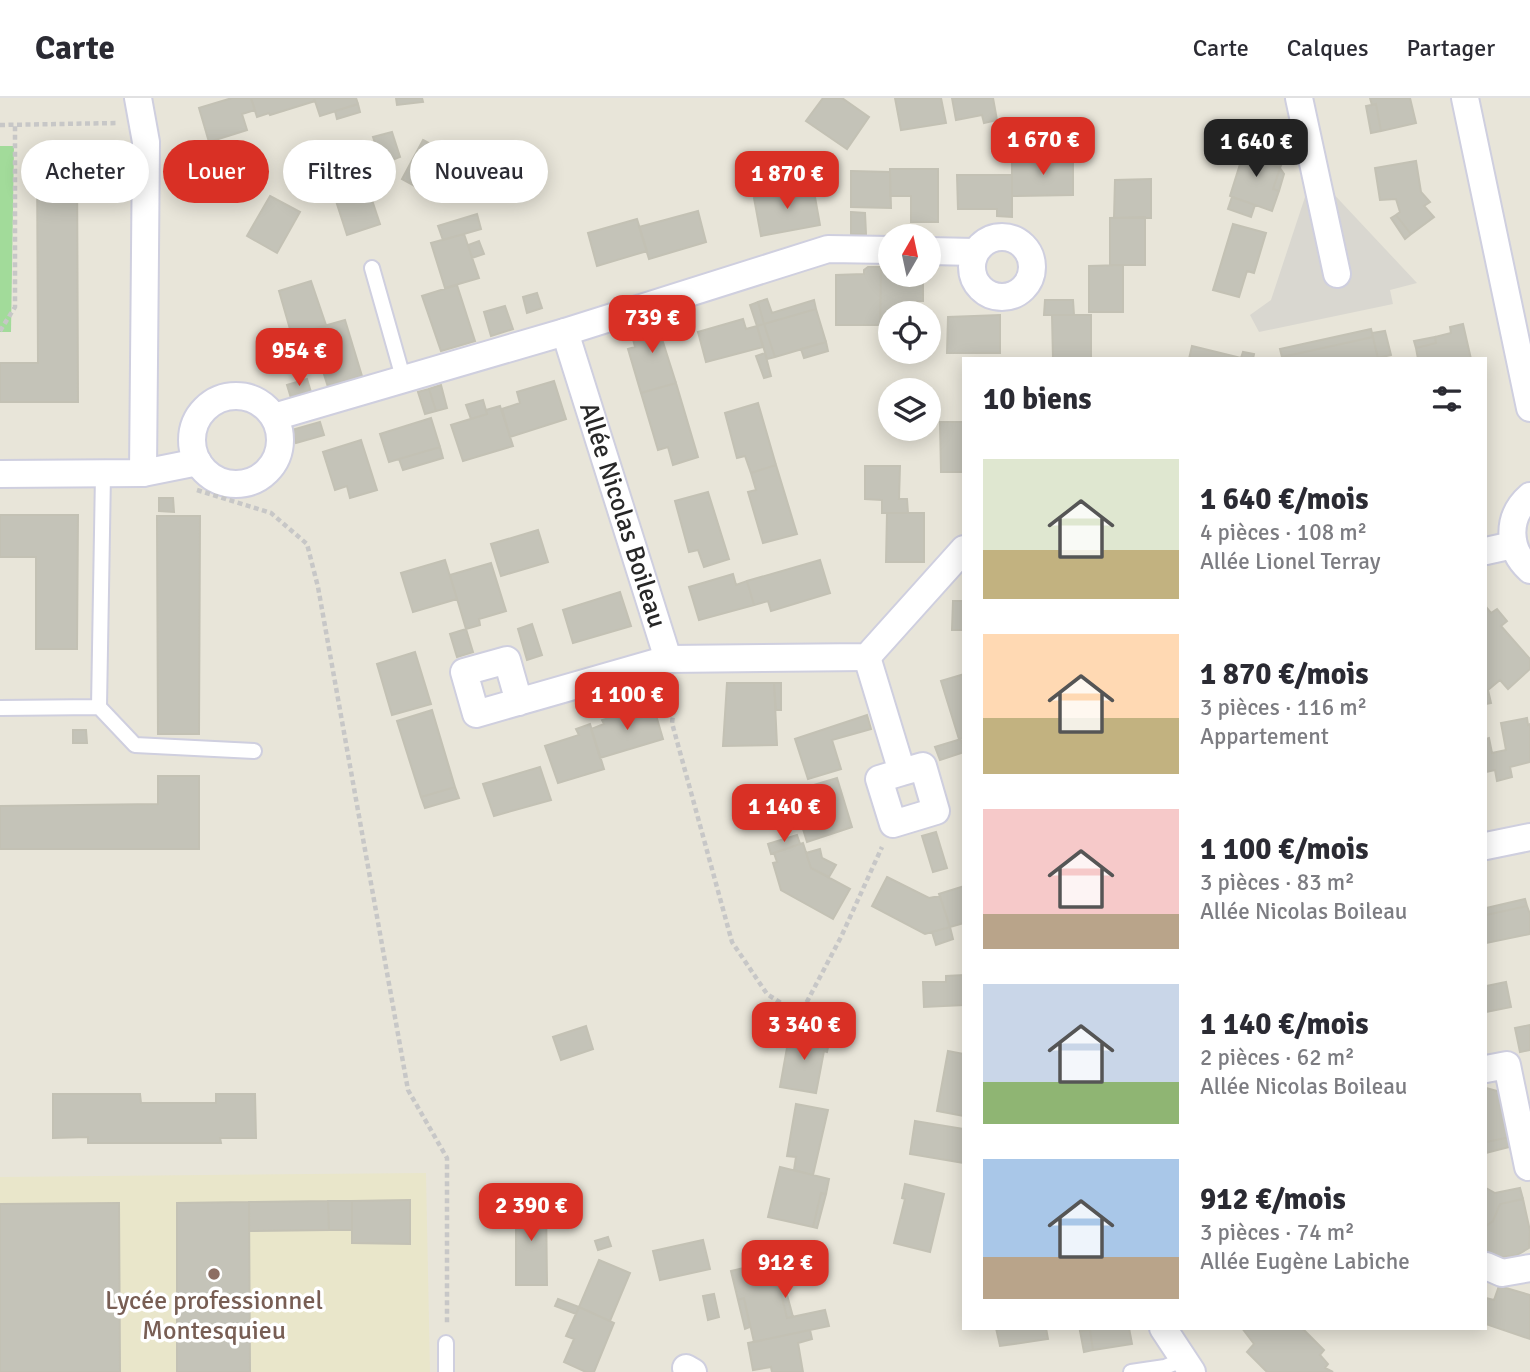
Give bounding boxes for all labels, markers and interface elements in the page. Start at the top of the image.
text: Carte [35,28,115,69]
text: Carte [1193,33,1249,63]
text: Calques [1287,33,1368,63]
text: Partager [1406,33,1495,63]
pin: 1 670 € [978,118,1108,177]
pin: 1 640 € [1191,120,1321,179]
text: 1 670 € [1007,125,1079,154]
text: 1 640 € [1220,127,1292,156]
chip: Acheter [21,140,149,203]
chip: Louer [163,140,269,203]
chip: Filtres [283,140,396,203]
chip: Nouveau [410,140,548,203]
pin: 1 870 € [722,152,852,211]
text: 1 870 € [751,159,823,188]
north arrow [878,224,942,287]
map controls [878,224,941,441]
pin: 739 € [603,296,701,355]
button: locate [878,301,941,364]
text: 739 € [625,303,679,332]
pin: 954 € [250,328,348,388]
text: 954 € [272,336,326,365]
button: layers [878,378,941,441]
icon: filters [1428,380,1466,418]
text: 10 biens [983,381,1092,418]
street label: Allée Nicolas Boileau [572,398,673,632]
text: 1 640 €/mois [1200,481,1369,518]
icon: home [1039,487,1123,571]
text: 4 pièces · 108 m² [1200,518,1367,547]
text: Allée Lionel Terray [1200,547,1380,576]
text: 1 870 €/mois [1200,656,1369,693]
icon: home [1039,662,1123,746]
pin: 1 100 € [562,672,692,732]
text: 1 100 € [591,680,663,709]
text: 3 pièces · 116 m² [1200,693,1367,722]
text: Appartement [1200,722,1329,751]
pin: 1 140 € [719,784,849,844]
text: 1 140 € [748,792,820,821]
text: 1 100 €/mois [1200,831,1369,868]
icon: home [1039,837,1123,921]
text: 3 pièces · 83 m² [1200,868,1355,897]
text: Allée Nicolas Boileau [1200,897,1407,926]
pin: 3 340 € [739,1002,869,1062]
text: 1 140 €/mois [1200,1006,1369,1043]
text: 3 340 € [768,1010,840,1039]
icon: home [1039,1012,1123,1096]
text: 2 pièces · 62 m² [1200,1043,1355,1072]
text: Allée Nicolas Boileau [1200,1072,1407,1101]
text: 912 €/mois [1200,1181,1346,1218]
pin: 2 390 € [466,1184,596,1243]
icon: home [1039,1187,1123,1271]
text: 2 390 € [495,1191,567,1220]
text: 3 pièces · 74 m² [1200,1218,1355,1247]
pin: 912 € [736,1240,834,1300]
text: Allée Eugène Labiche [1200,1247,1410,1276]
text: 912 € [758,1248,812,1277]
marker: Lycée professionnel Montesquieu [206,1266,222,1282]
place label: Lycée professionnel Montesquieu [105,1285,323,1347]

